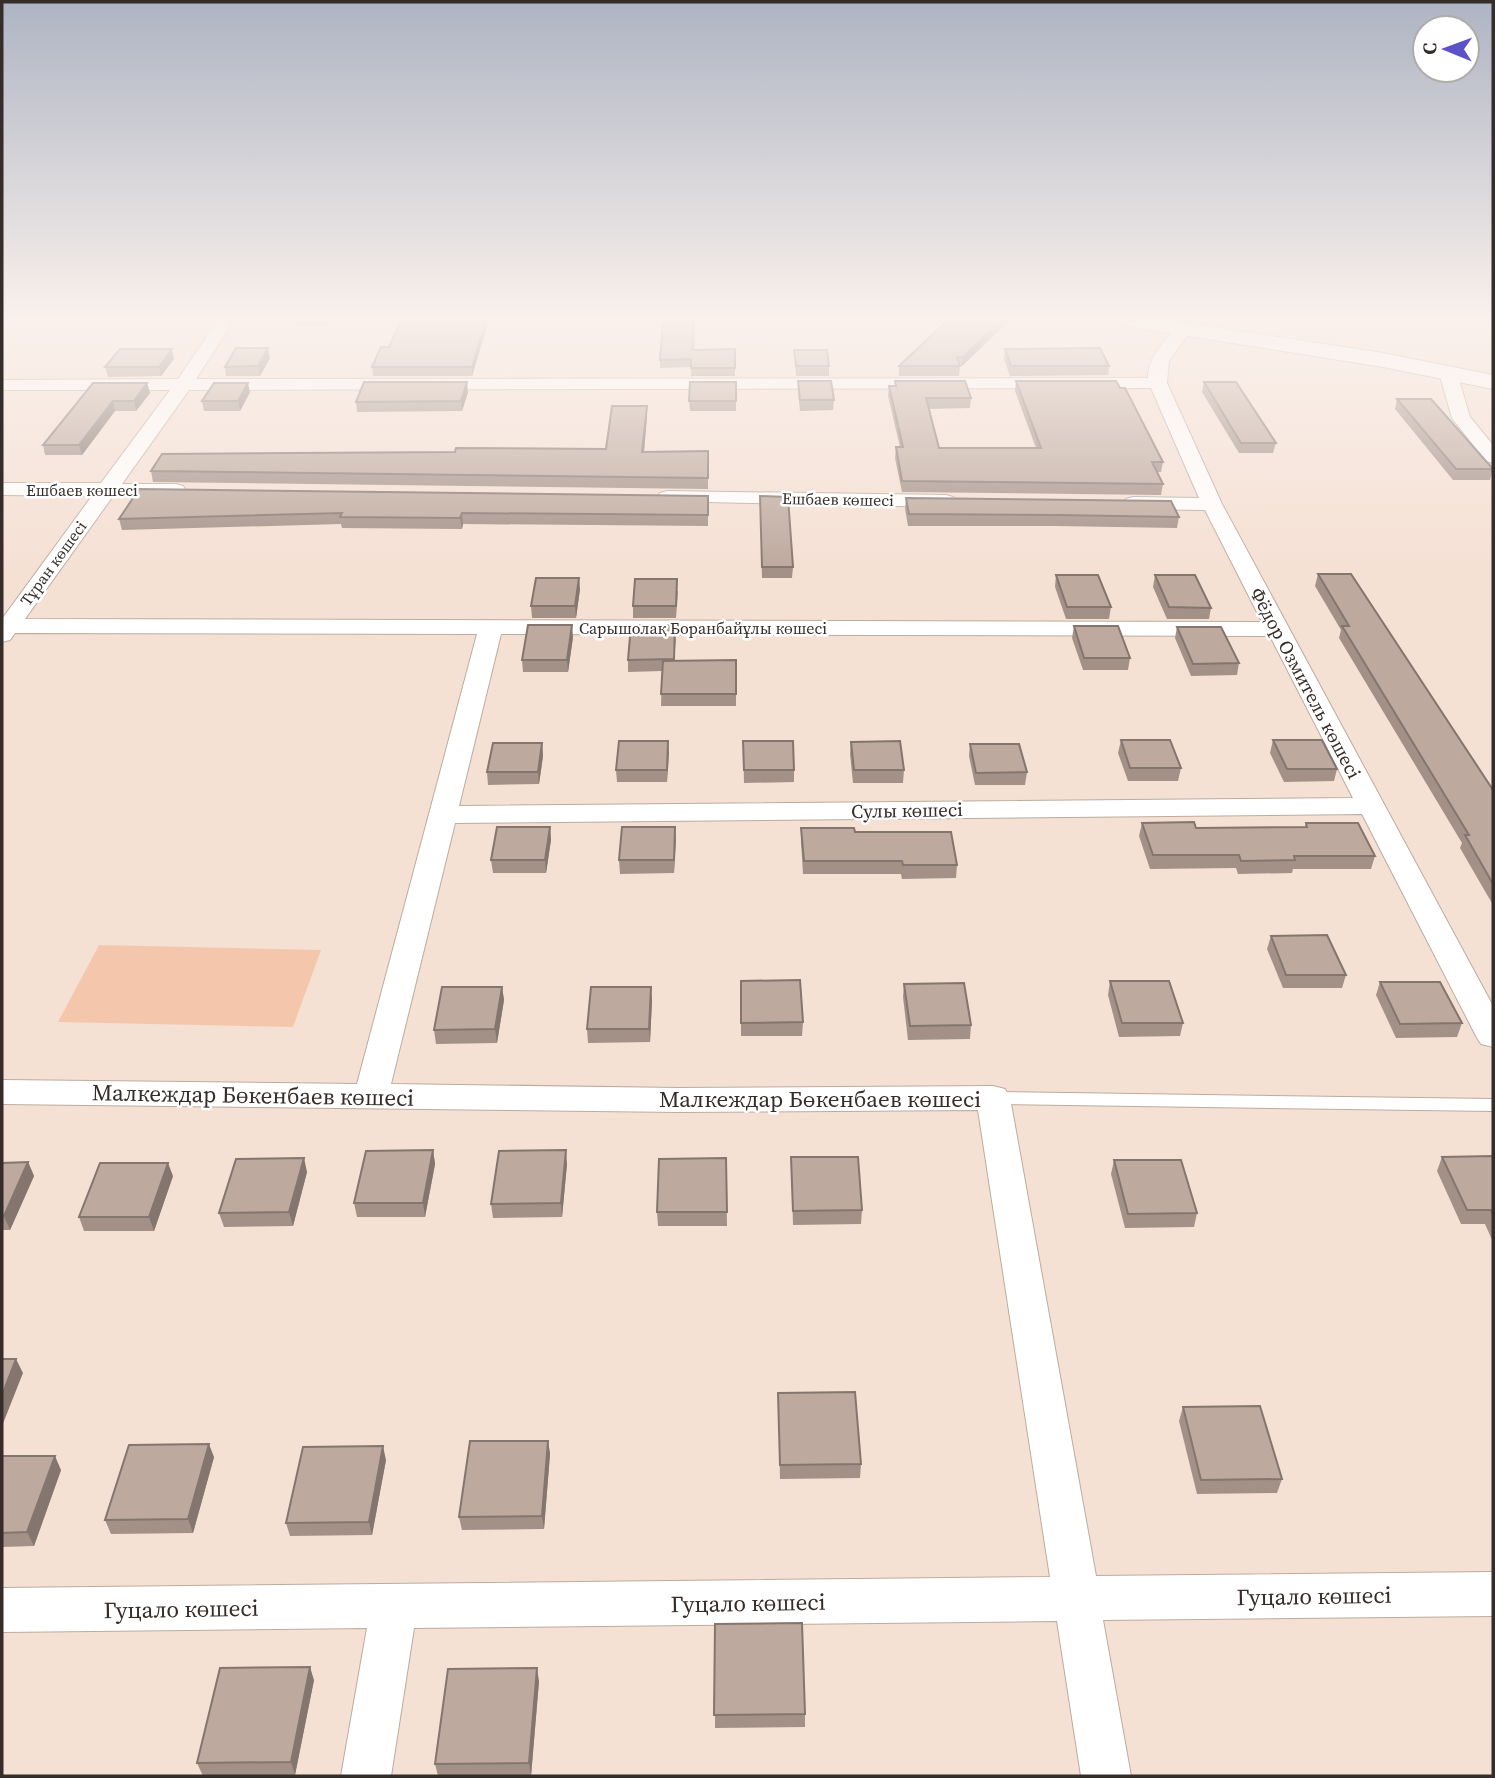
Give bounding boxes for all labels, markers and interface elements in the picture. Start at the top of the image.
north arrow [1411,14,1481,84]
text: С [1416,42,1442,55]
street label: Ешбаев көшесі [26,479,138,501]
street label: Ешбаев көшесі [782,487,894,511]
street label: Тұран көшесі [15,516,91,610]
street label: Фёдор Озмитель көшесі [1245,583,1368,783]
street label: Сарышолақ Боранбайұлы көшесі [579,617,827,639]
street label: Сулы көшесі [851,796,963,824]
street label: Малкеждар Бөкенбаев көшесі [92,1076,415,1114]
street label: Малкеждар Бөкенбаев көшесі [659,1083,981,1115]
street label: Гуцало көшесі [1236,1579,1392,1613]
street label: Гуцало көшесі [670,1586,826,1620]
street label: Гуцало көшесі [103,1592,259,1626]

